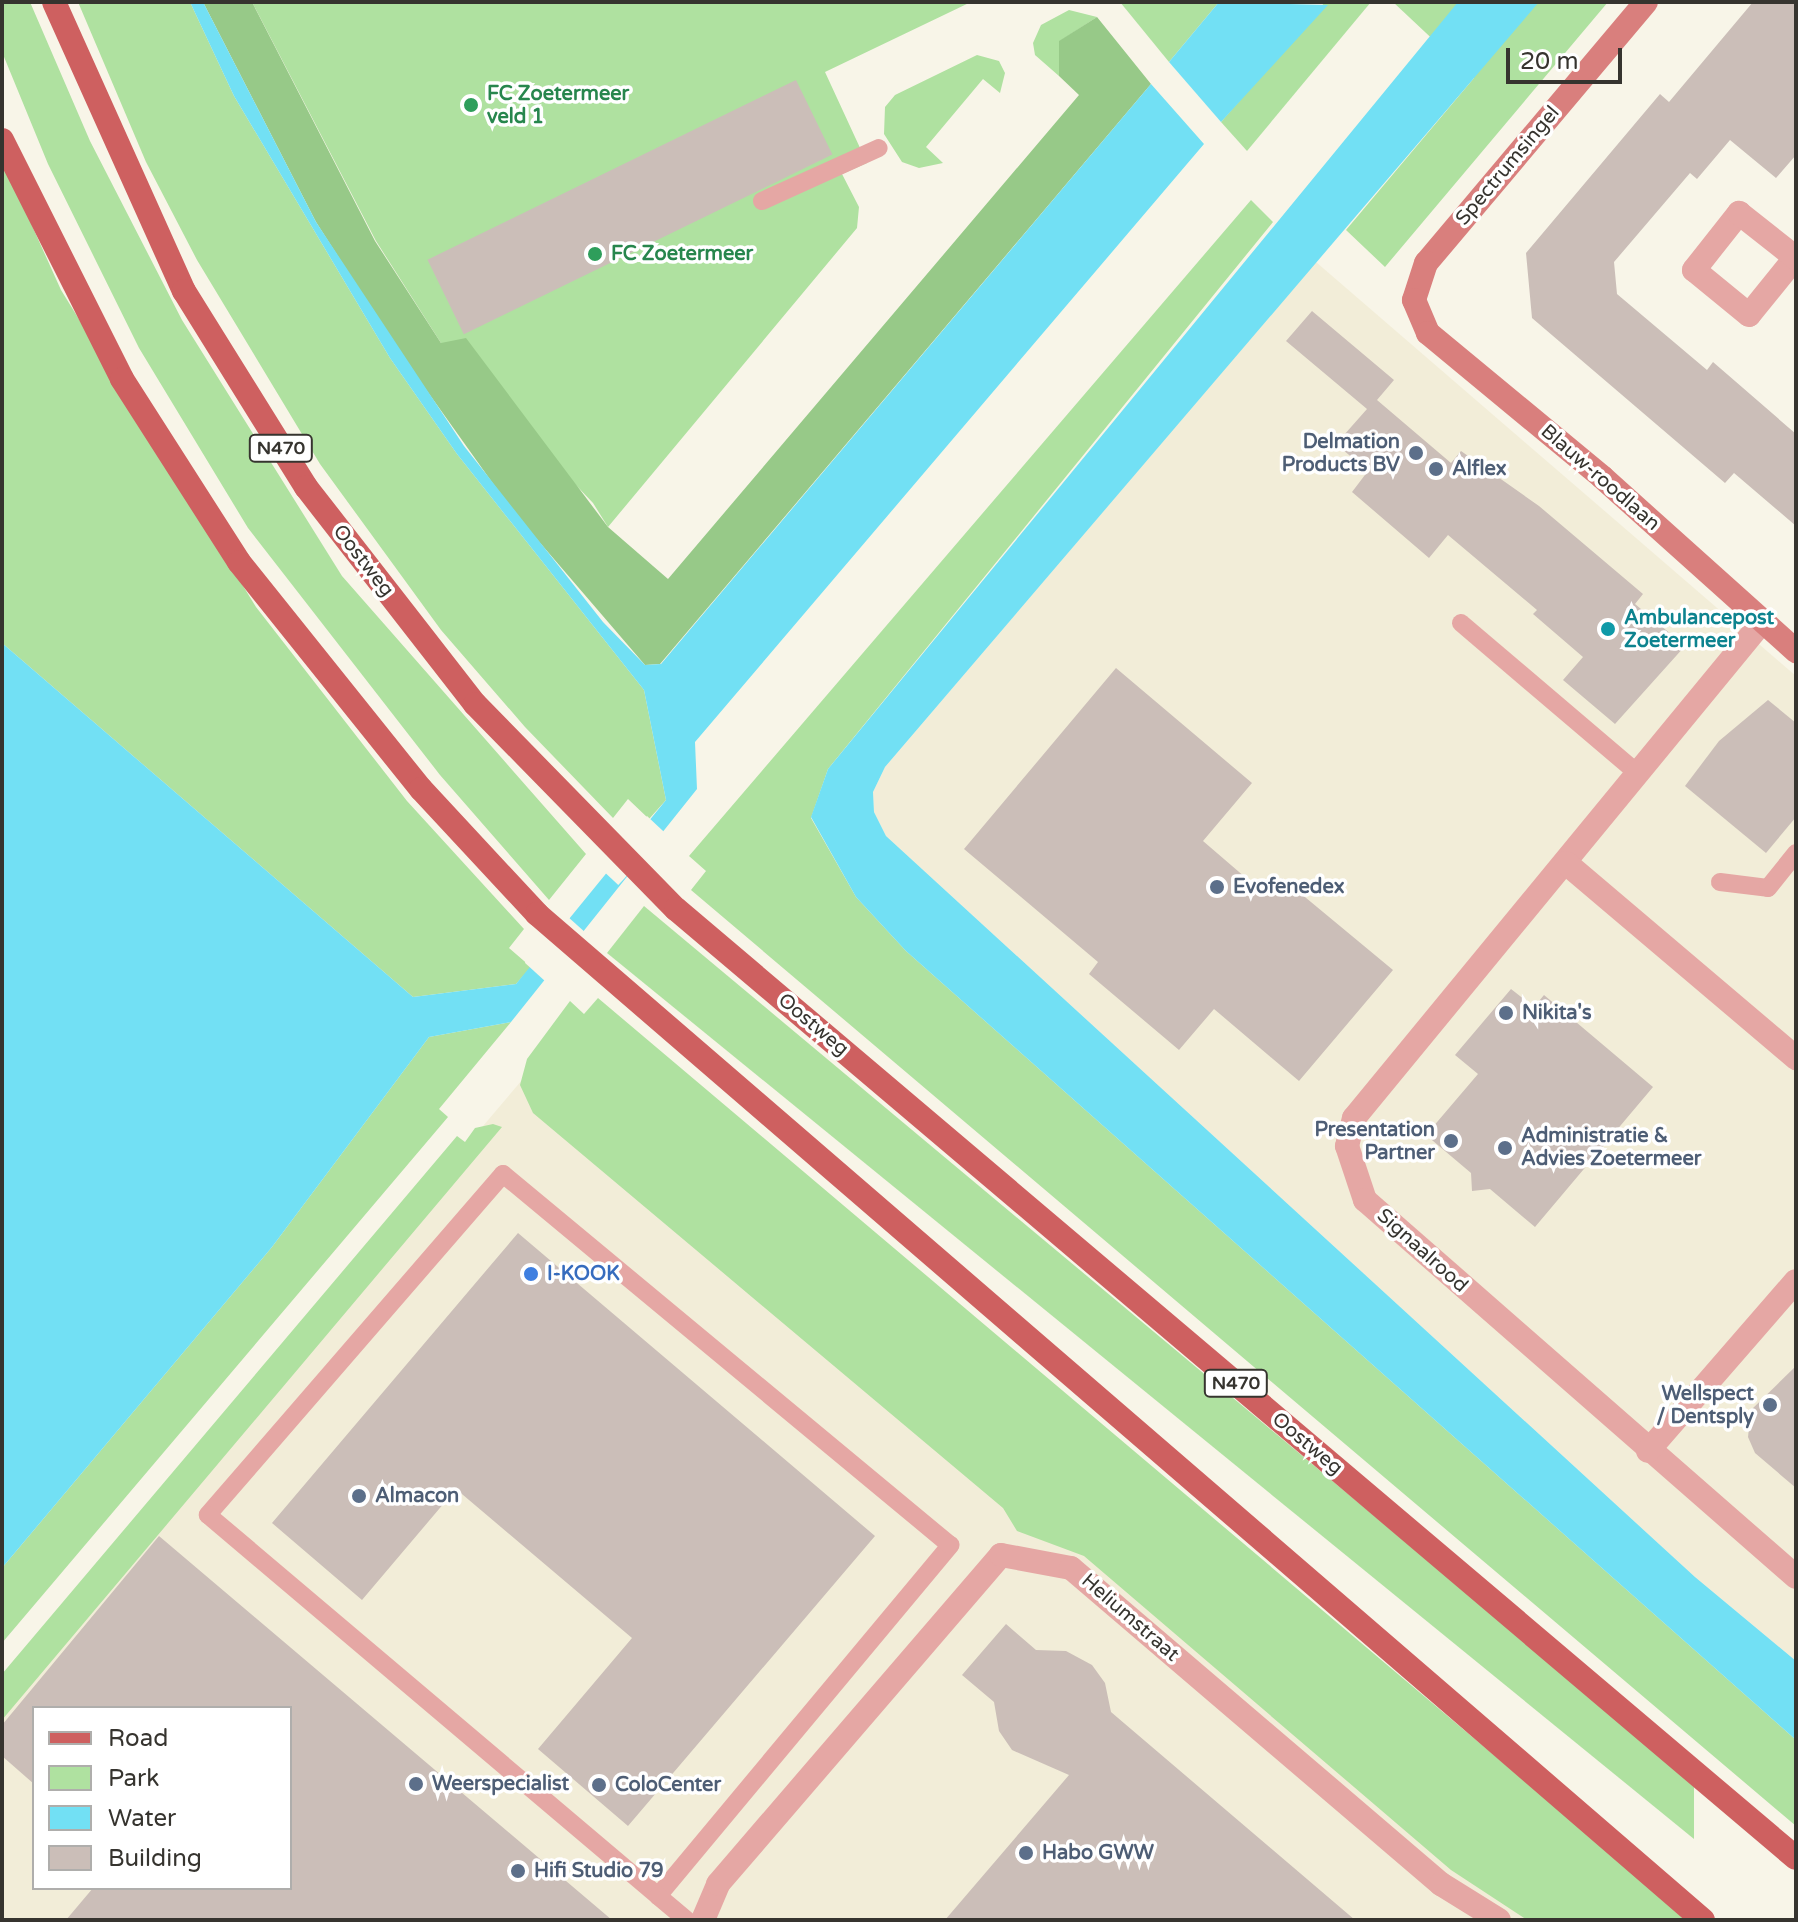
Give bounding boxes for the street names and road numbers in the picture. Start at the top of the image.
street label: Spectrumsingel [1451,101,1565,231]
street label: Blauw-roodlaan [1536,420,1664,536]
road number: N470 [247,434,315,462]
street label: Oostweg [327,520,399,602]
street label: Oostweg [773,989,853,1061]
street label: Signaalrood [1372,1204,1472,1298]
road number: N470 [1202,1369,1270,1397]
street label: Oostweg [1267,1408,1347,1480]
street label: Heliumstraat [1076,1569,1184,1667]

